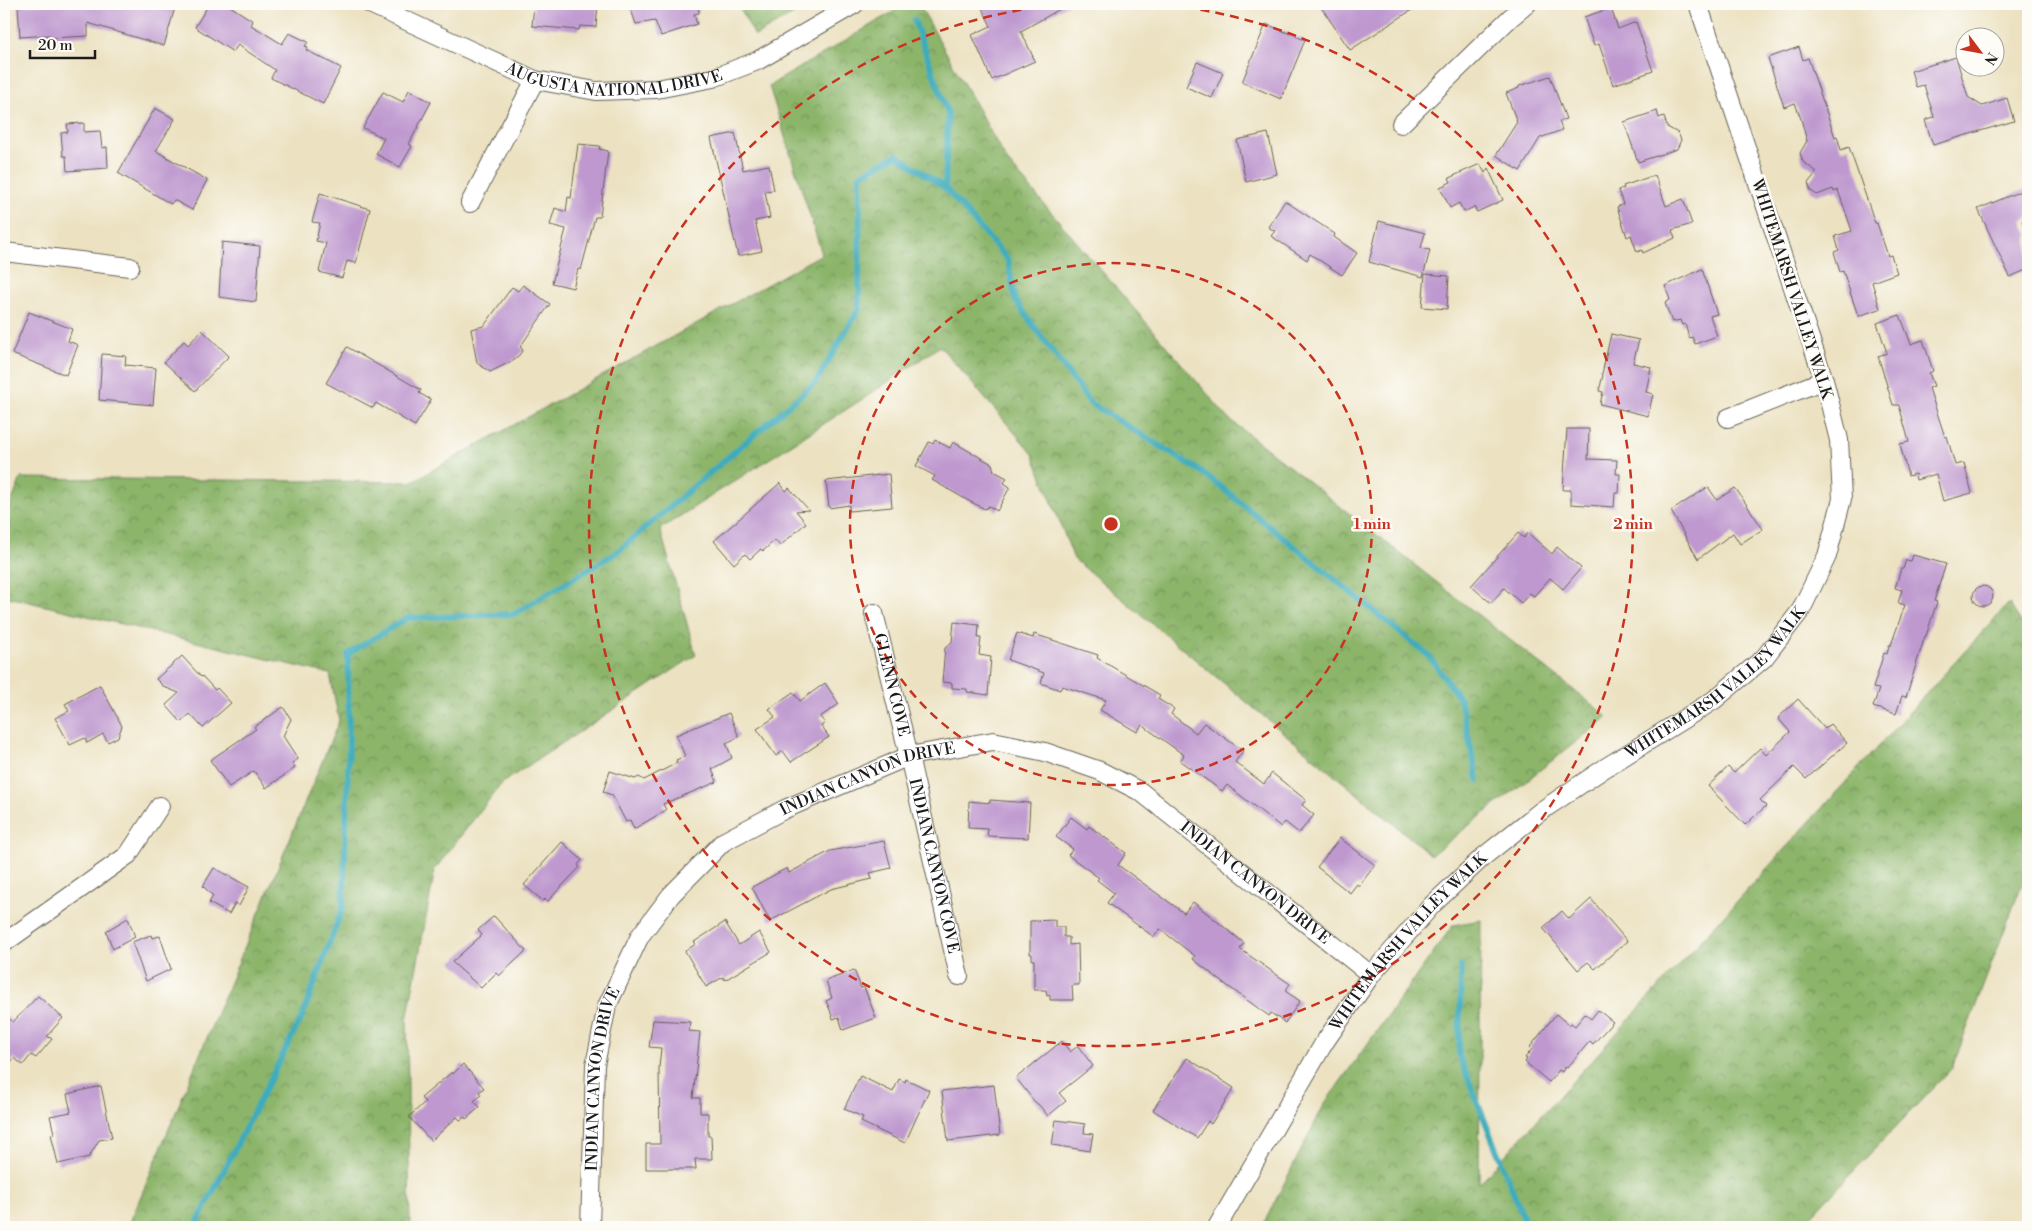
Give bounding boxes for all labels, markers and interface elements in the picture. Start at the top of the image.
scale bar [30,28,95,60]
north arrow [1954,28,2004,78]
text: 20 m [38,36,73,55]
text: N [1980,49,2001,68]
street label: AUGUSTA NATIONAL DRIVE [502,58,725,101]
street label: WHITEMARSH VALLEY WALK [1747,176,1837,403]
centre of rings [1102,515,1120,533]
text: 1 min [1353,515,1391,534]
text: 2 min [1613,515,1653,534]
street label: WHITEMARSH VALLEY WALK [1620,602,1810,764]
street label: GLENN COVE [869,631,914,738]
street label: INDIAN CANYON DRIVE [776,738,957,820]
street label: INDIAN CANYON COVE [904,777,964,955]
street label: INDIAN CANYON DRIVE [1176,817,1334,949]
street label: WHITEMARSH VALLEY WALK [1325,848,1492,1036]
street label: INDIAN CANYON DRIVE [582,984,624,1171]

